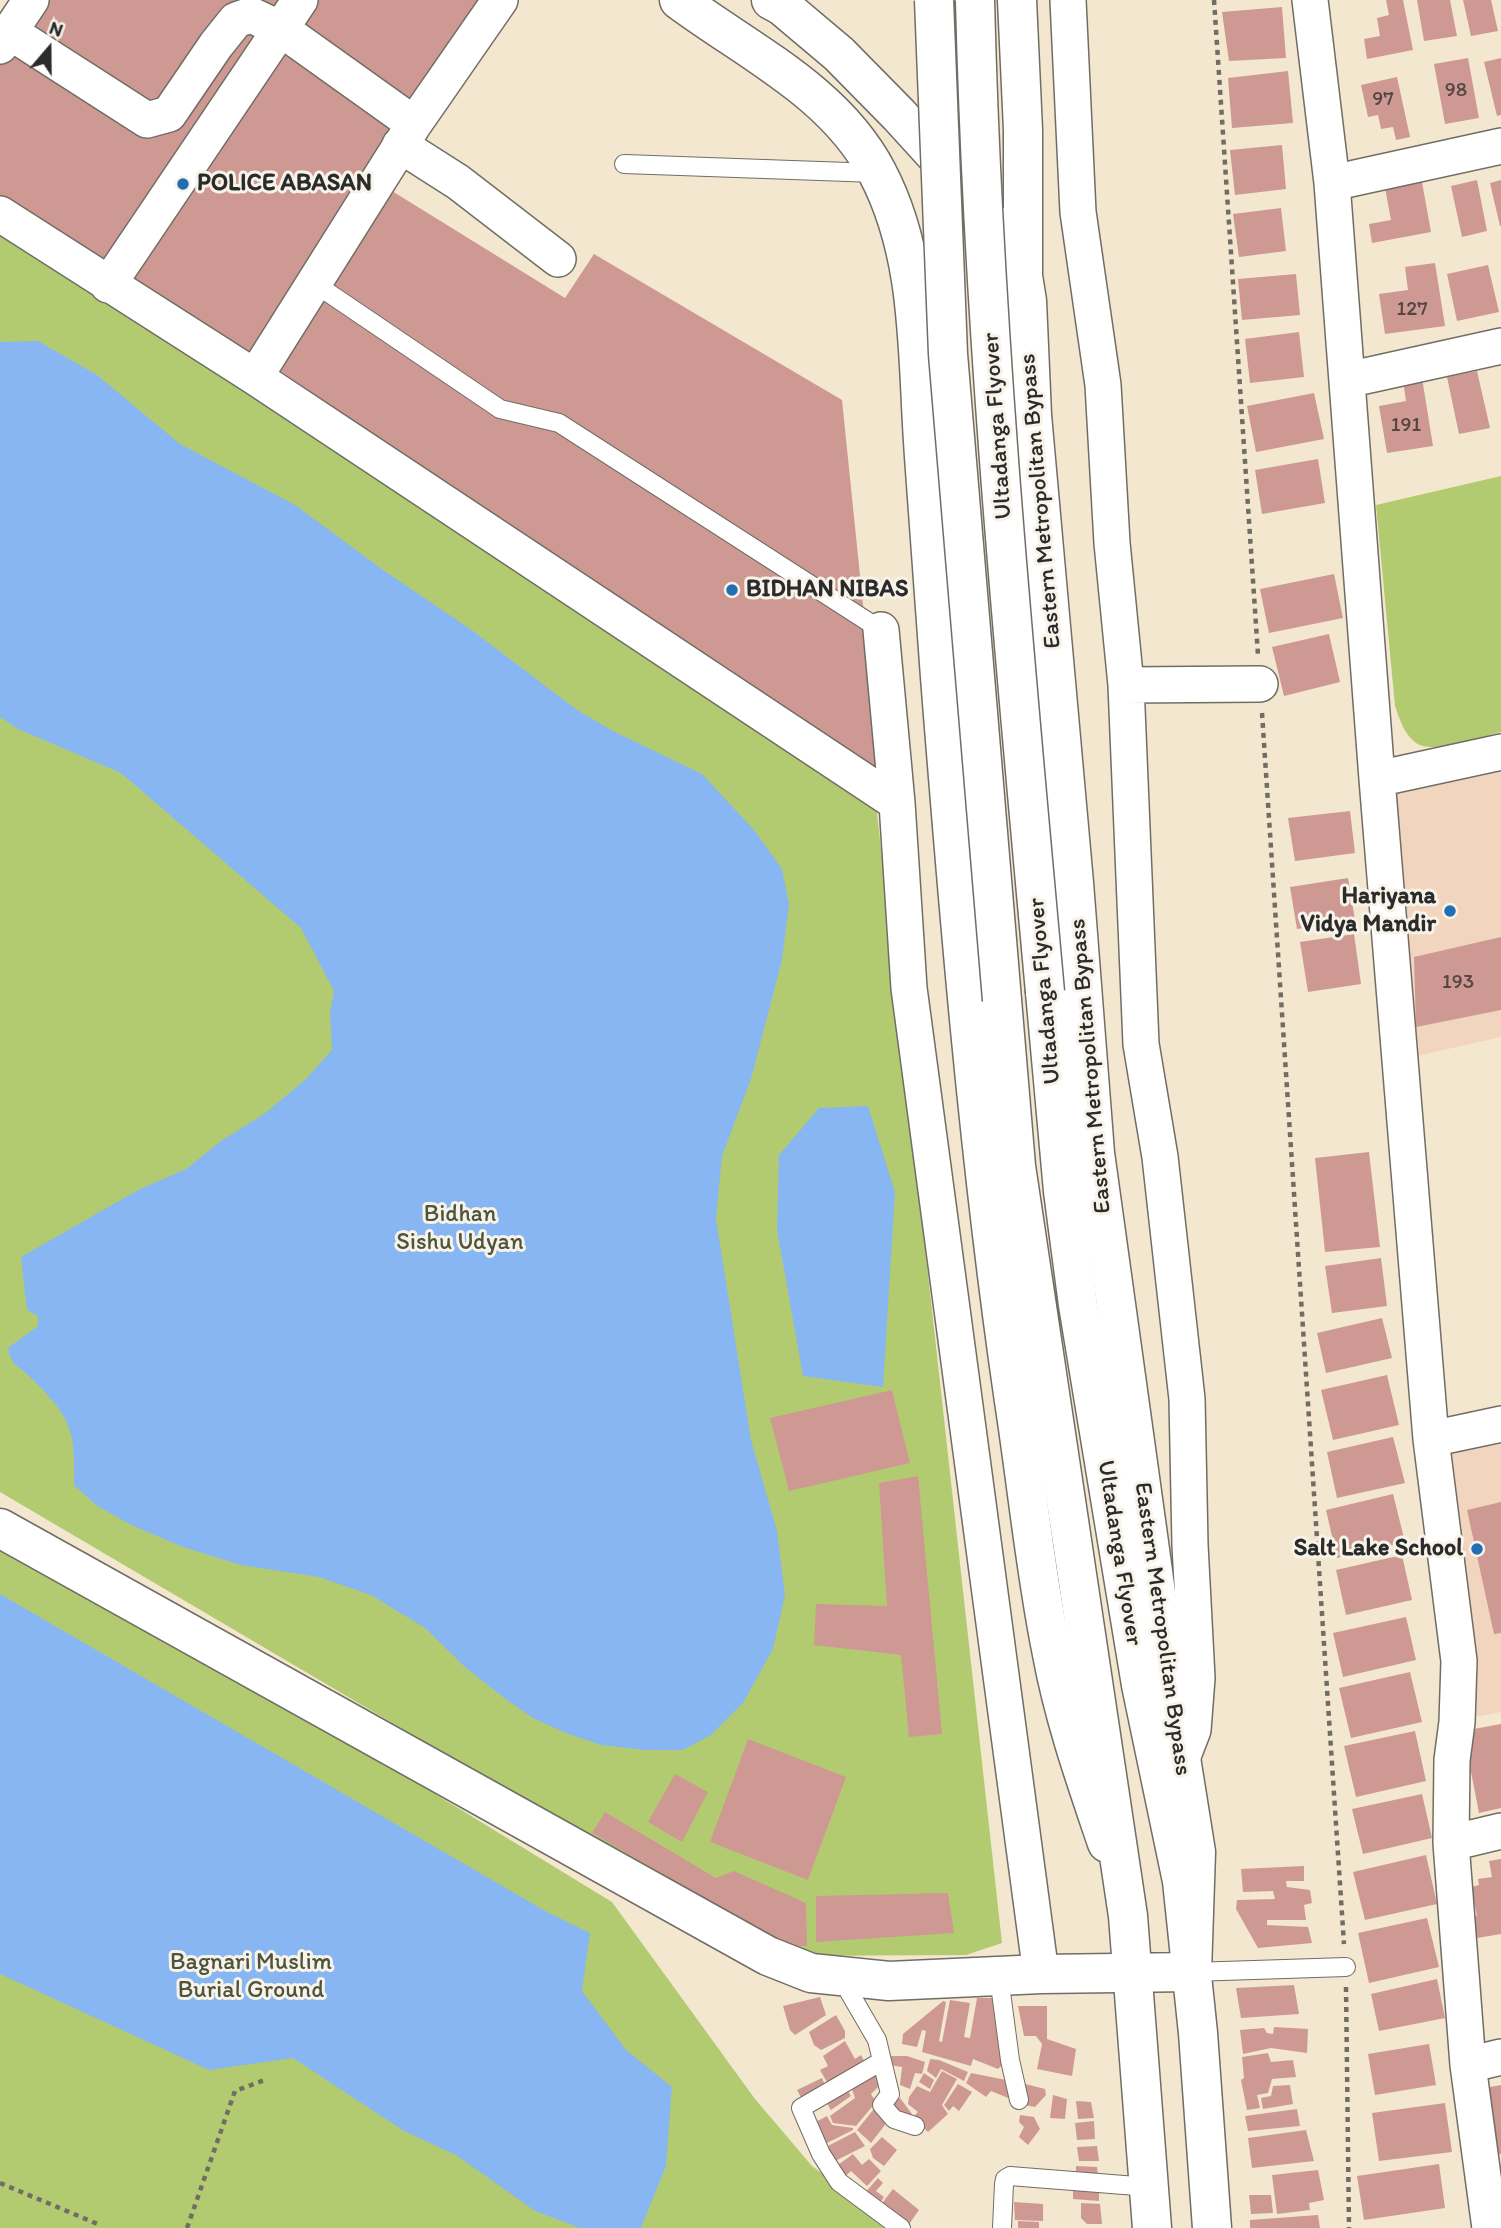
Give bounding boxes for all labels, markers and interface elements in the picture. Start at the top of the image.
north arrow [14,14,84,84]
text: N [46,16,66,42]
house number: 98 [1445,78,1467,104]
house number: 97 [1372,87,1394,113]
place label: POLICE ABASAN [197,170,372,198]
marker: POLICE ABASAN [175,176,191,192]
house number: 127 [1396,297,1428,323]
street label: Ultadanga Flyover [977,332,1019,520]
street label: Eastern Metropolitan Bypass [1014,352,1068,650]
house number: 191 [1391,413,1421,439]
place label: BIDHAN NIBAS [746,576,908,604]
marker: BIDHAN NIBAS [724,582,740,598]
place label: Hariyana Vidya Mandir [1301,883,1436,939]
street label: Ultadanga Flyover [1022,896,1068,1086]
marker: Hariyana Vidya Mandir [1442,903,1458,919]
street label: Eastern Metropolitan Bypass [1064,917,1118,1215]
house number: 193 [1442,970,1474,996]
park label: Bidhan Sishu Udyan [396,1201,524,1257]
street label: Ultadanga Flyover [1090,1458,1148,1648]
street label: Eastern Metropolitan Bypass [1127,1480,1197,1778]
place label: Salt Lake School [1294,1535,1463,1563]
marker: Salt Lake School [1469,1541,1485,1557]
park label: Bagnari Muslim Burial Ground [170,1949,332,2005]

